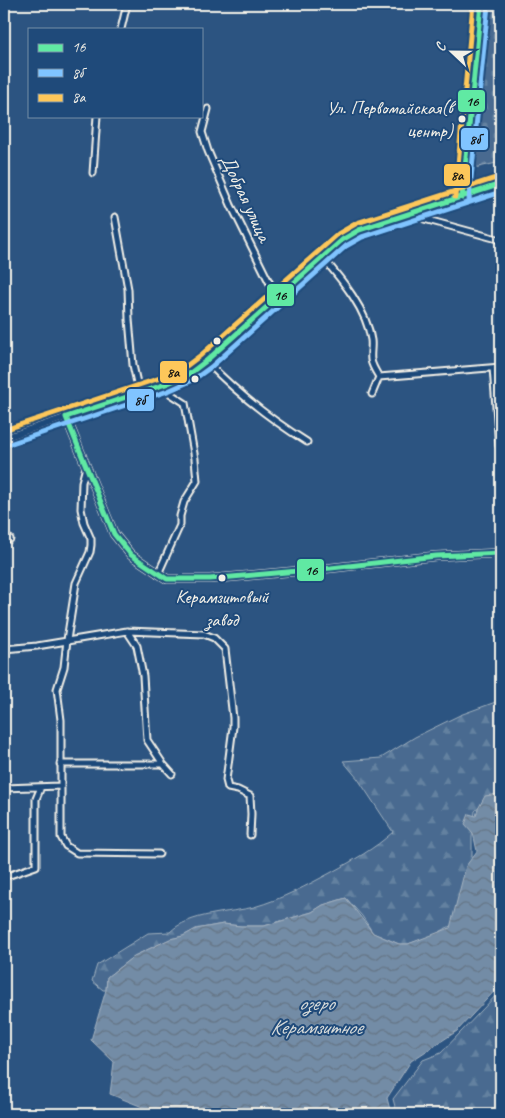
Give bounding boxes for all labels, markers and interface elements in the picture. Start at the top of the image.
legend [28,28,202,118]
north arrow [428,28,478,78]
text: 16 [72,38,87,57]
text: С [431,39,450,54]
text: 8б [72,64,88,83]
text: 8а [72,88,87,107]
line badge: 16 [457,89,486,113]
text: 16 [466,93,480,110]
place label: Ул. Первомайская(в центр) [326,96,457,143]
marker: Ул. Первомайская(в центр) [457,114,467,124]
line badge: 8б [460,127,489,151]
text: 8б [469,131,485,148]
street label: Добрая улица [215,150,278,247]
line badge: 8а [443,163,471,187]
text: 8а [451,167,465,184]
line badge: 16 [266,283,295,307]
text: 16 [274,287,288,304]
unlabelled marker [212,336,222,346]
line badge: 8а [159,360,188,384]
text: 8а [167,364,181,381]
unlabelled marker [190,374,200,384]
line badge: 8б [126,388,155,412]
text: 8б [134,392,150,409]
line badge: 16 [296,558,325,582]
text: 16 [305,562,319,579]
marker: Керамзитовый завод [217,573,227,583]
place label: Керамзитовый завод [175,585,270,632]
water label: озеро Керамзитное [270,990,365,1040]

